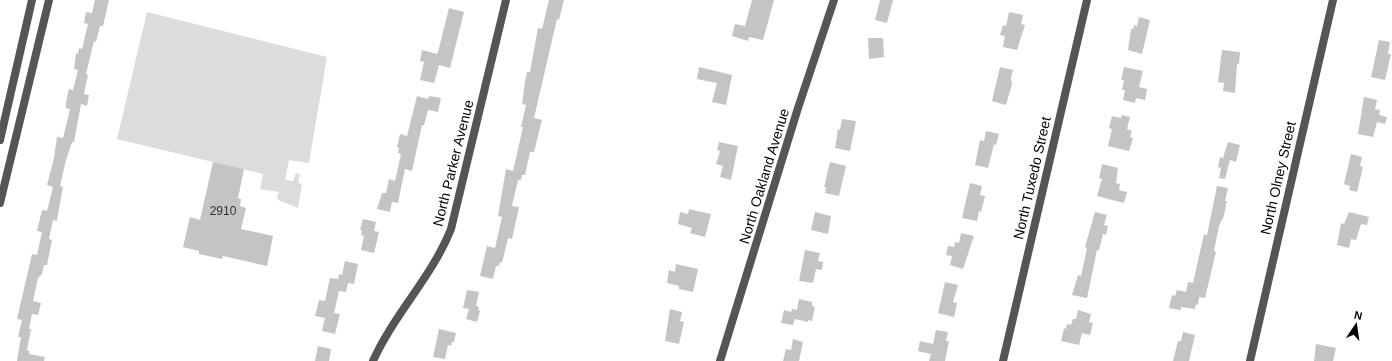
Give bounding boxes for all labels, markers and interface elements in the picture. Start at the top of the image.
street label: North Parker Avenue [430,98,477,228]
street label: North Oakland Avenue [736,106,792,246]
street label: North Tuxedo Street [1010,115,1054,241]
street label: North Olney Street [1257,120,1299,236]
house number: 2910 [210,204,237,218]
north arrow [1336,305,1376,345]
text: N [1353,309,1364,322]

